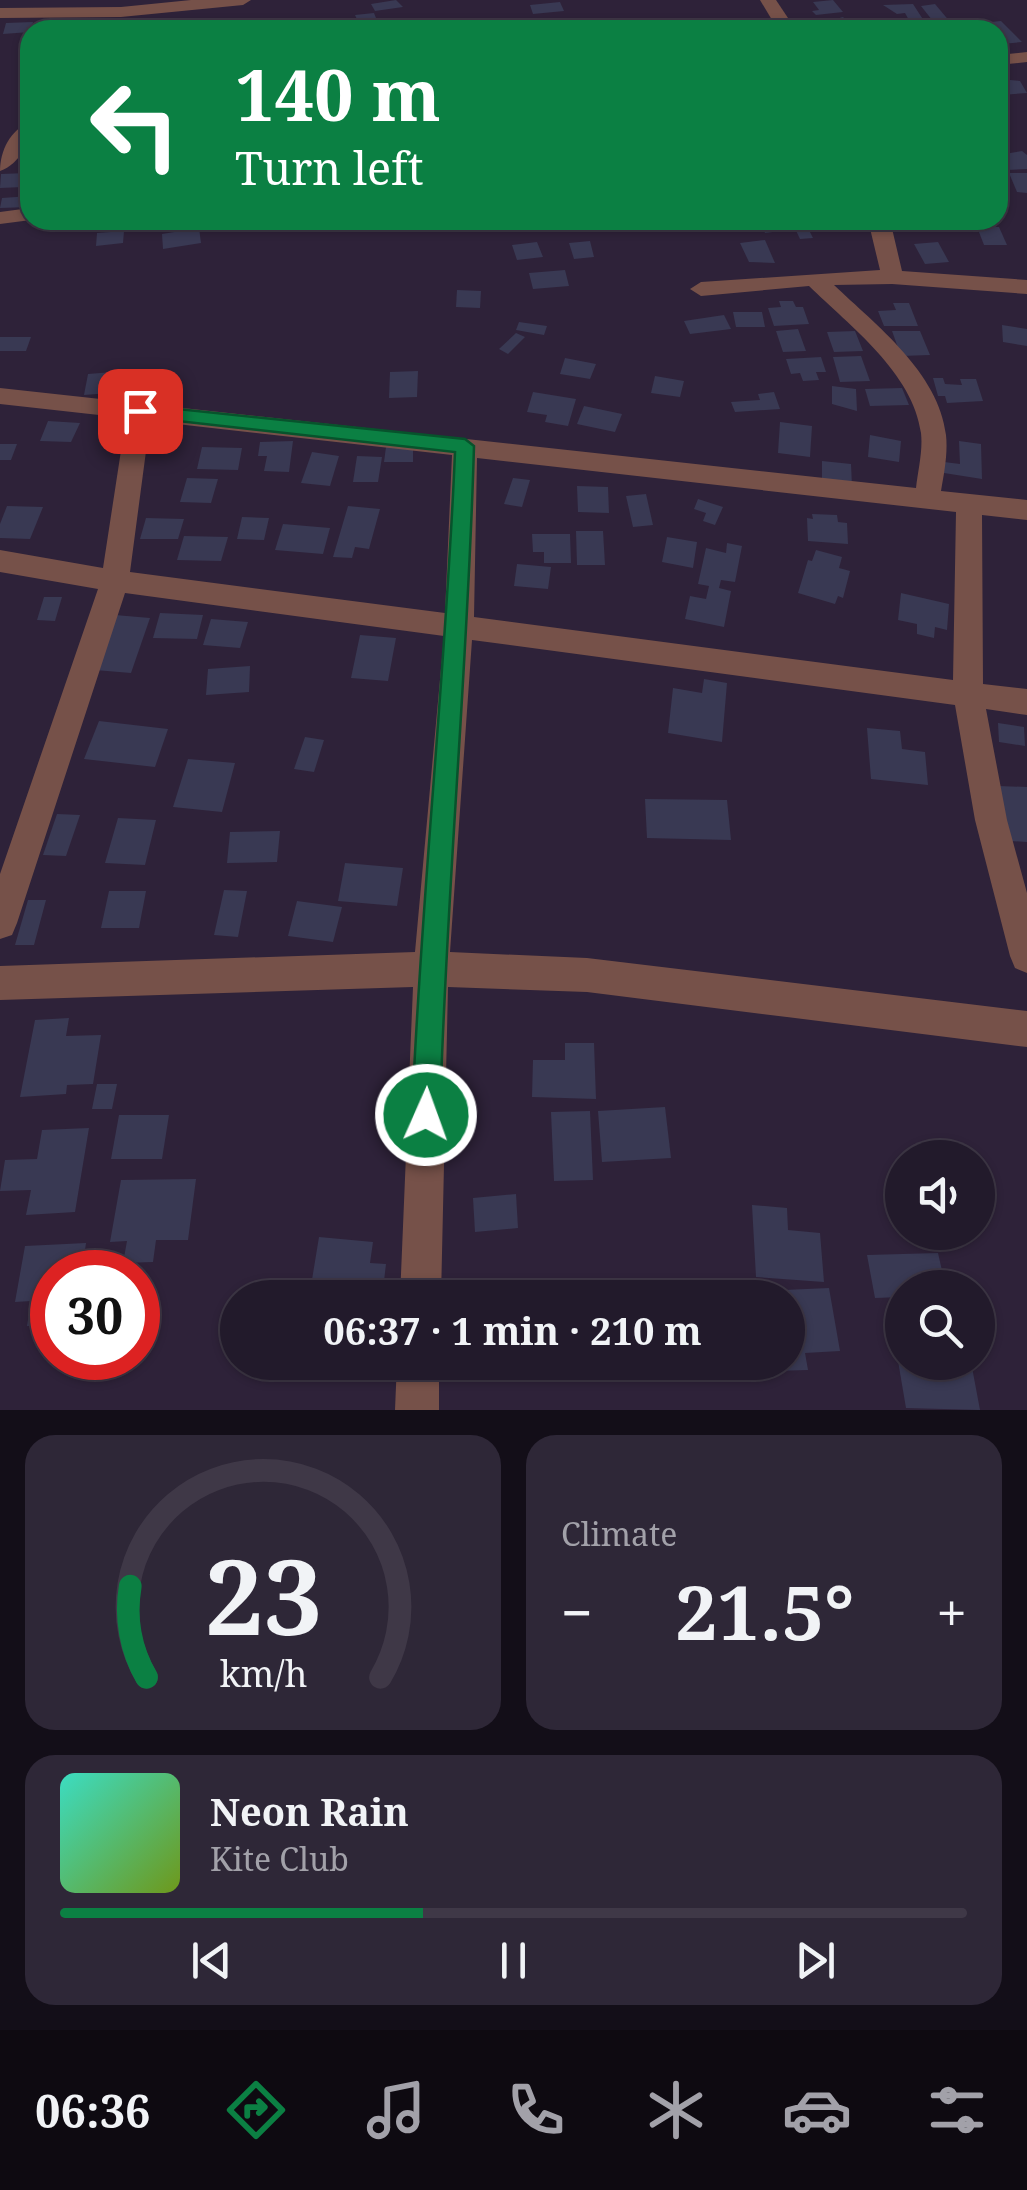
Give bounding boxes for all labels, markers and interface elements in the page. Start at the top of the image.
text: 140 m [235,46,441,142]
icon: left [70,60,200,190]
text: Turn left [235,137,424,198]
pin [98,369,183,454]
icon: arrive [113,384,168,439]
position arrow [374,1063,478,1167]
map controls [885,1140,995,1380]
button: sound [885,1140,995,1250]
speed limit sign: 30 [30,1250,160,1380]
button: search [885,1270,995,1380]
text: 06:37 · 1 min · 210 m [323,1304,702,1356]
text: Climate [561,1512,677,1555]
text: 23 [204,1524,322,1665]
text: 21.5° [675,1560,854,1662]
text: − [561,1574,593,1649]
text: + [936,1574,967,1649]
text: km/h [219,1649,307,1697]
text: Neon Rain [210,1785,409,1837]
text: Kite Club [210,1837,349,1880]
icon: previous [184,1933,239,1988]
icon: pause [486,1933,541,1988]
icon: next [788,1933,843,1988]
icon: directions [221,2075,291,2145]
icon: music [361,2075,431,2145]
icon: phone [501,2075,571,2145]
icon: climate [641,2075,711,2145]
icon: car [782,2075,852,2145]
icon: filters [922,2075,992,2145]
text: 06:36 [35,2080,151,2141]

